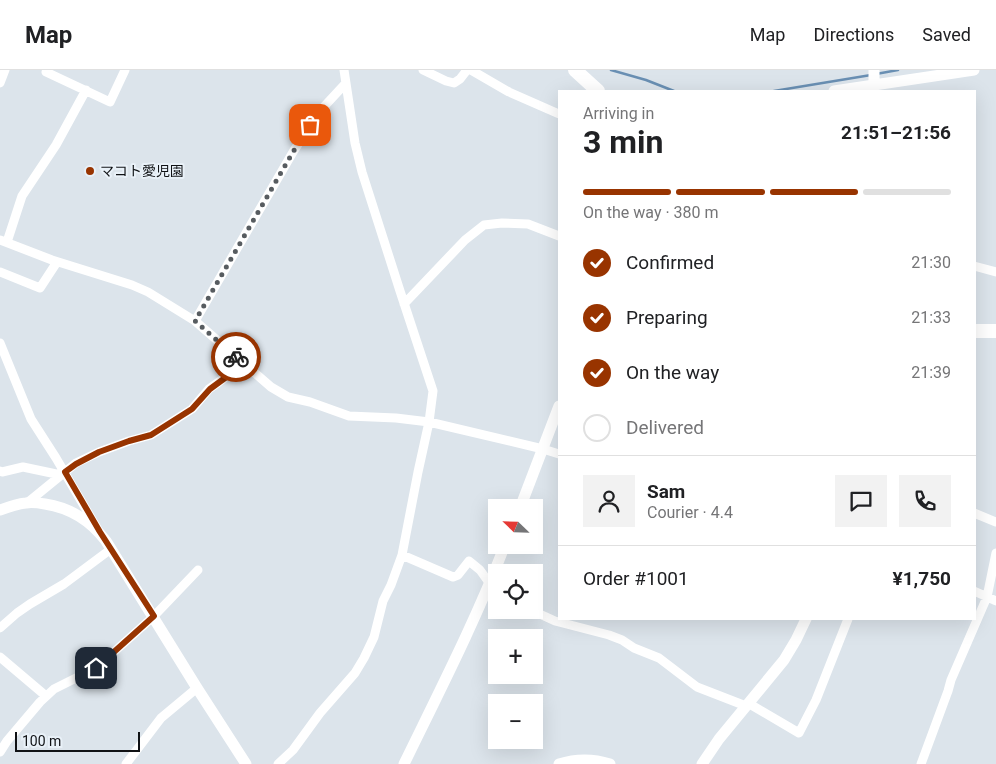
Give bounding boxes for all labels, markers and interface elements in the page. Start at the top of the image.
text: Map [25,21,72,49]
text: Map [750,24,785,45]
text: Directions [813,24,894,45]
text: Saved [922,24,971,45]
pin [289,104,331,146]
text: Arriving in [583,104,654,123]
icon: bag [296,111,324,139]
text: 21:51–21:56 [841,121,951,144]
text: 3 min [583,123,663,161]
place label: マコト愛児園 [100,163,184,179]
marker: マコト愛児園 [84,165,96,177]
text: On the way · 380 m [583,203,719,222]
icon: check [583,249,611,277]
text: Confirmed [626,251,714,274]
text: 21:30 [911,253,951,272]
icon: check [583,304,611,332]
text: Preparing [626,306,708,329]
text: 21:33 [911,308,951,327]
courier [211,332,261,382]
icon: bike [222,343,250,371]
icon: check [583,359,611,387]
text: On the way [626,361,719,384]
text: 21:39 [911,363,951,382]
text: Delivered [626,416,704,439]
button: person [583,475,635,527]
button: chat [835,475,887,527]
button: phone [899,475,951,527]
text: Sam [647,480,685,503]
north arrow [488,499,542,554]
map controls [488,499,543,749]
text: Courier · 4.4 [647,503,733,522]
button: locate [488,564,543,619]
text: Order #1001 [583,567,689,590]
text: ¥1,750 [893,567,951,590]
button: + [488,629,543,684]
pin [75,647,117,689]
icon: home [82,654,110,682]
button: − [488,694,543,749]
scale bar [15,729,140,752]
text: 100 m [22,733,61,749]

